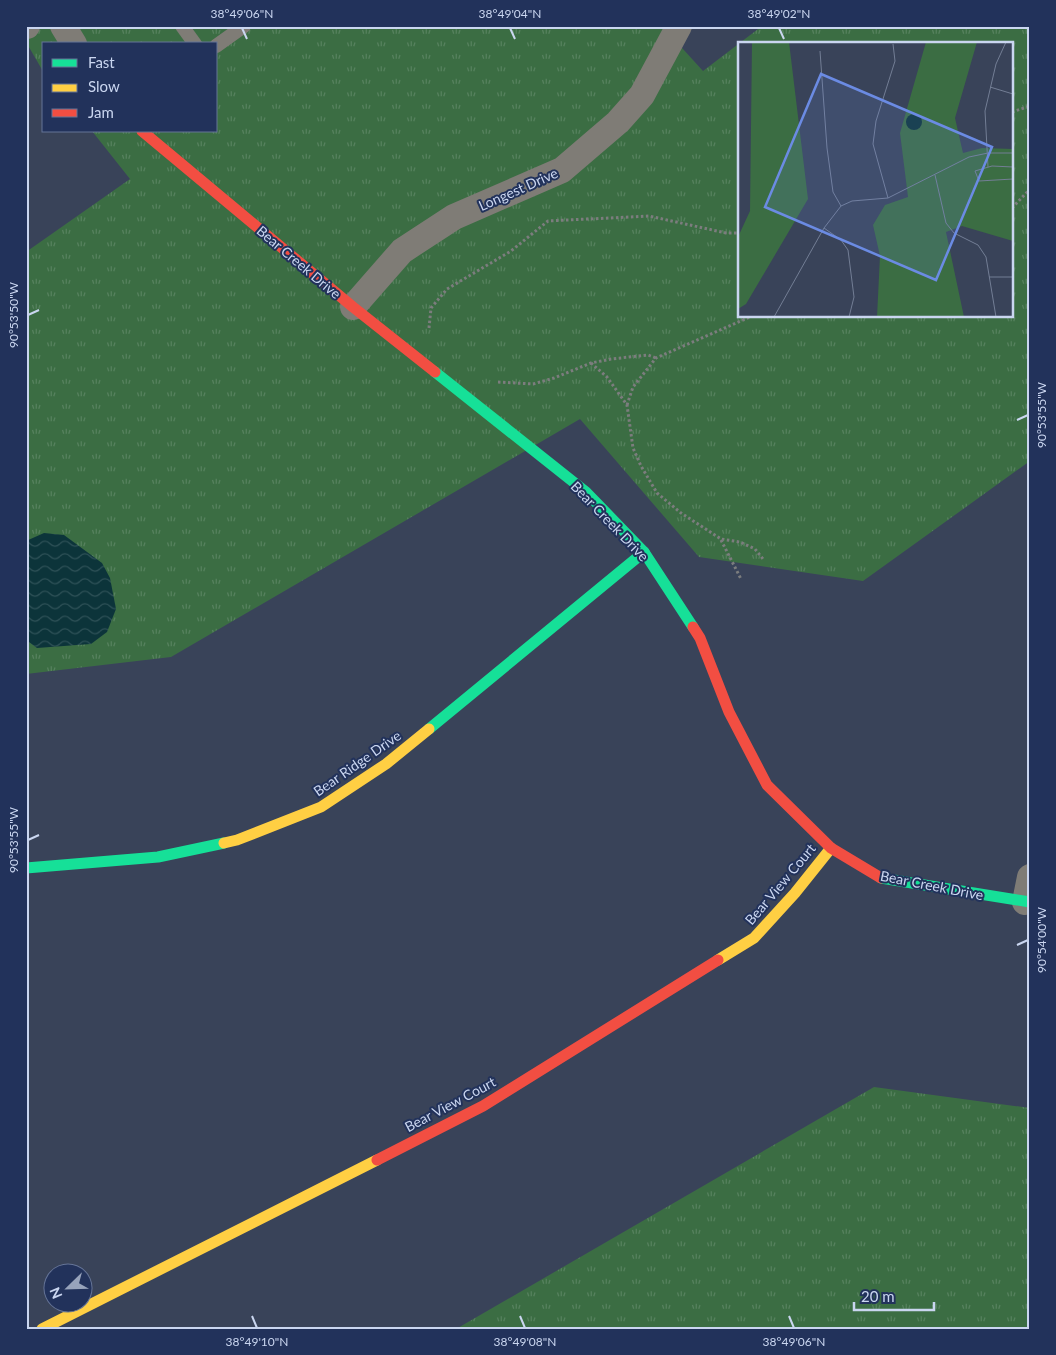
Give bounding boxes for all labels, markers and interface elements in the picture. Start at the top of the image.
text: 38°49'06"N [211,6,273,21]
text: 38°49'04"N [479,6,541,21]
text: 38°49'02"N [748,6,810,21]
legend [42,42,218,132]
inset map [738,42,1014,318]
text: Fast [88,53,115,71]
text: Slow [88,77,120,95]
text: Jam [88,103,114,121]
street label: Longest Drive [476,164,560,214]
street label: Bear Creek Drive [253,222,345,302]
text: 90°53'50"W [6,281,21,348]
text: 90°53'55"W [1034,381,1049,448]
street label: Bear Creek Drive [568,477,652,565]
street label: Bear Ridge Drive [310,726,404,800]
text: 90°53'55"W [6,806,21,873]
street label: Bear View Court [741,840,819,928]
street label: Bear Creek Drive [879,867,985,903]
text: 90°54'00"W [1034,906,1049,973]
street label: Bear View Court [402,1073,498,1135]
north arrow [42,1262,92,1312]
scale bar [854,1280,934,1312]
text: N [46,1285,66,1302]
text: 20 m [861,1287,895,1305]
text: 38°49'10"N [226,1334,288,1349]
text: 38°49'08"N [494,1334,556,1349]
text: 38°49'06"N [763,1334,825,1349]

